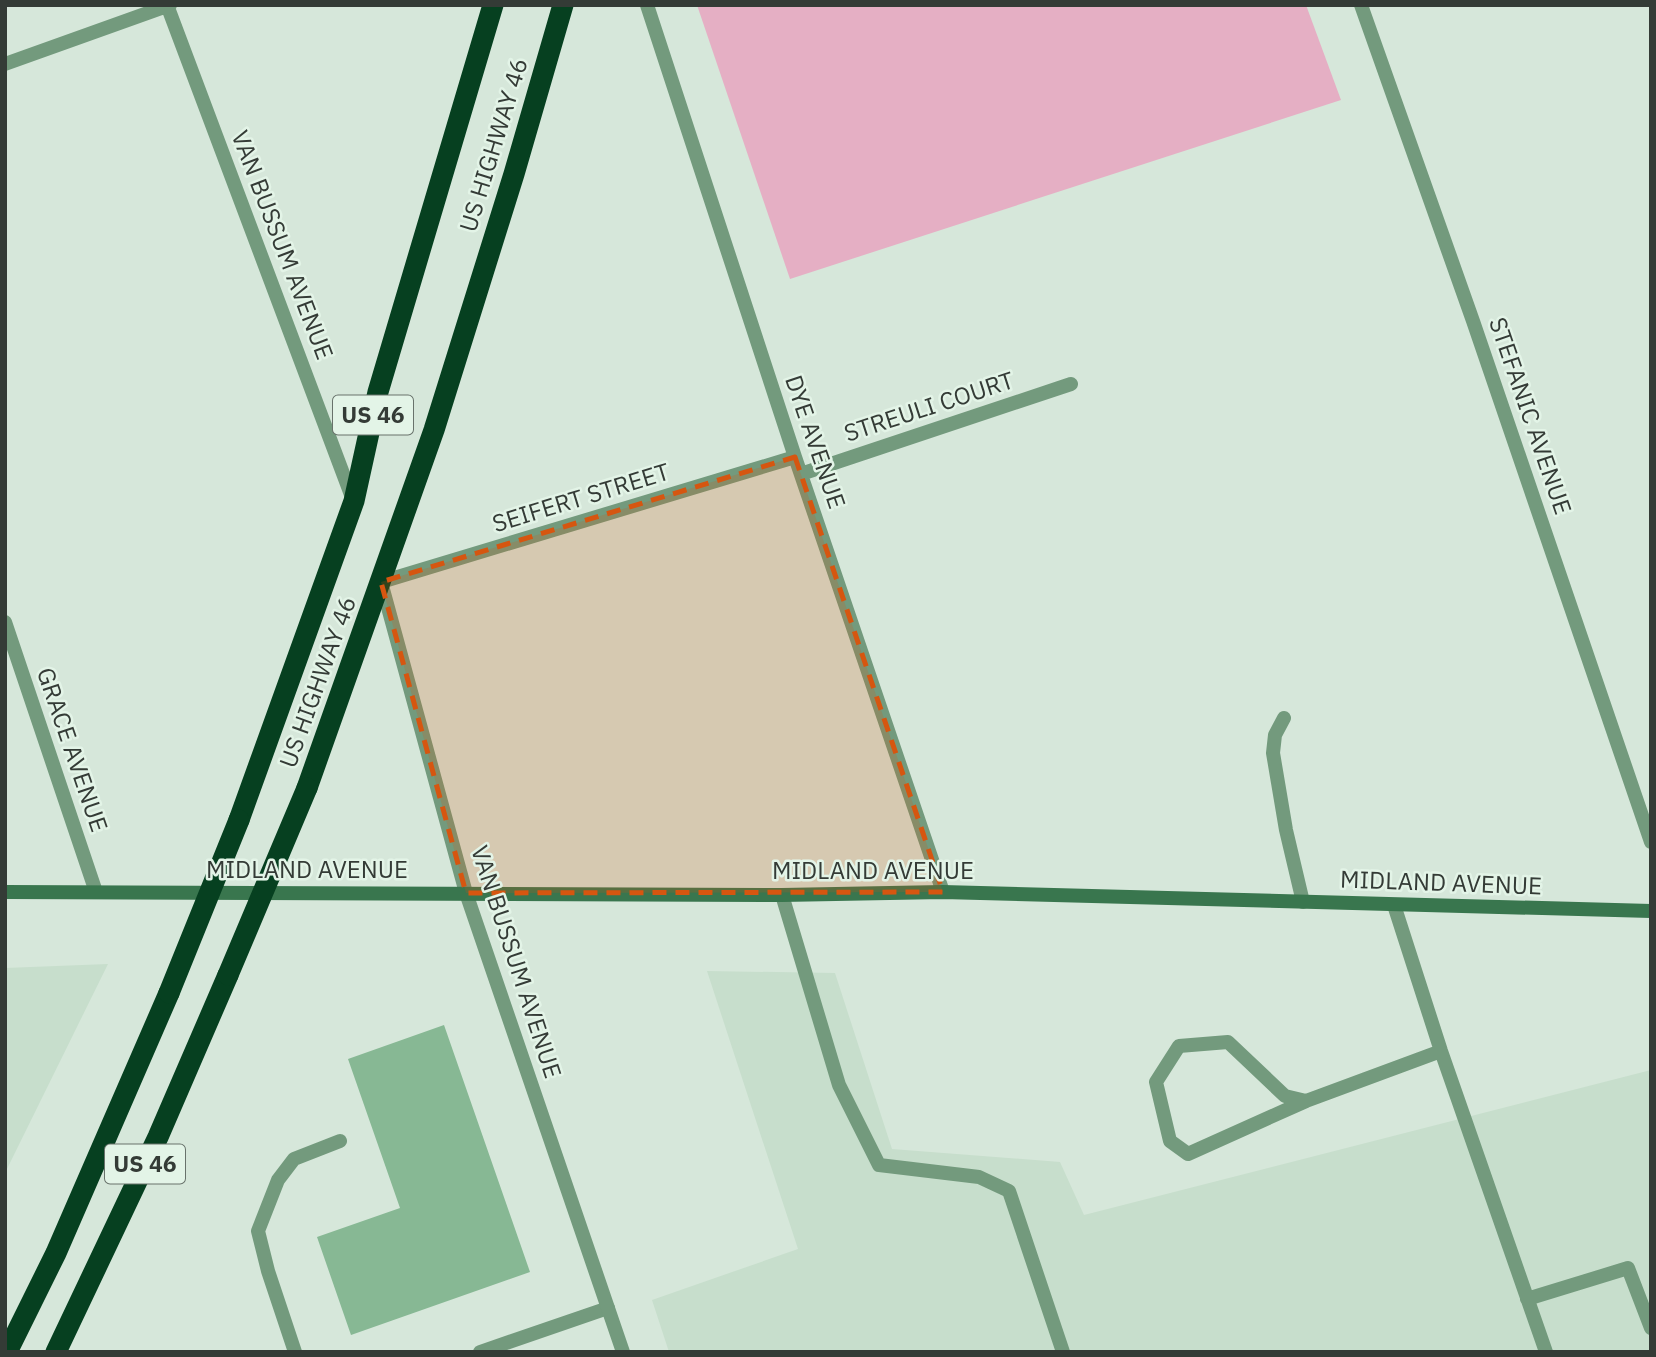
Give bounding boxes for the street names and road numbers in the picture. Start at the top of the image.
street label: US HIGHWAY 46 [451,54,535,236]
street label: VAN BUSSUM AVENUE [224,126,341,364]
street label: STEFANIC AVENUE [1482,313,1580,519]
street label: STREULI COURT [840,363,1018,449]
street label: DYE AVENUE [778,371,854,513]
road number: US 46 [333,396,413,434]
street label: SEIFERT STREET [488,455,673,539]
street label: US HIGHWAY 46 [271,592,363,772]
street label: GRACE AVENUE [30,663,116,836]
street label: VAN BUSSUM AVENUE [464,841,570,1082]
street label: MIDLAND AVENUE [206,853,408,885]
street label: MIDLAND AVENUE [772,854,974,886]
street label: MIDLAND AVENUE [1340,862,1543,902]
road number: US 46 [105,1144,185,1184]

